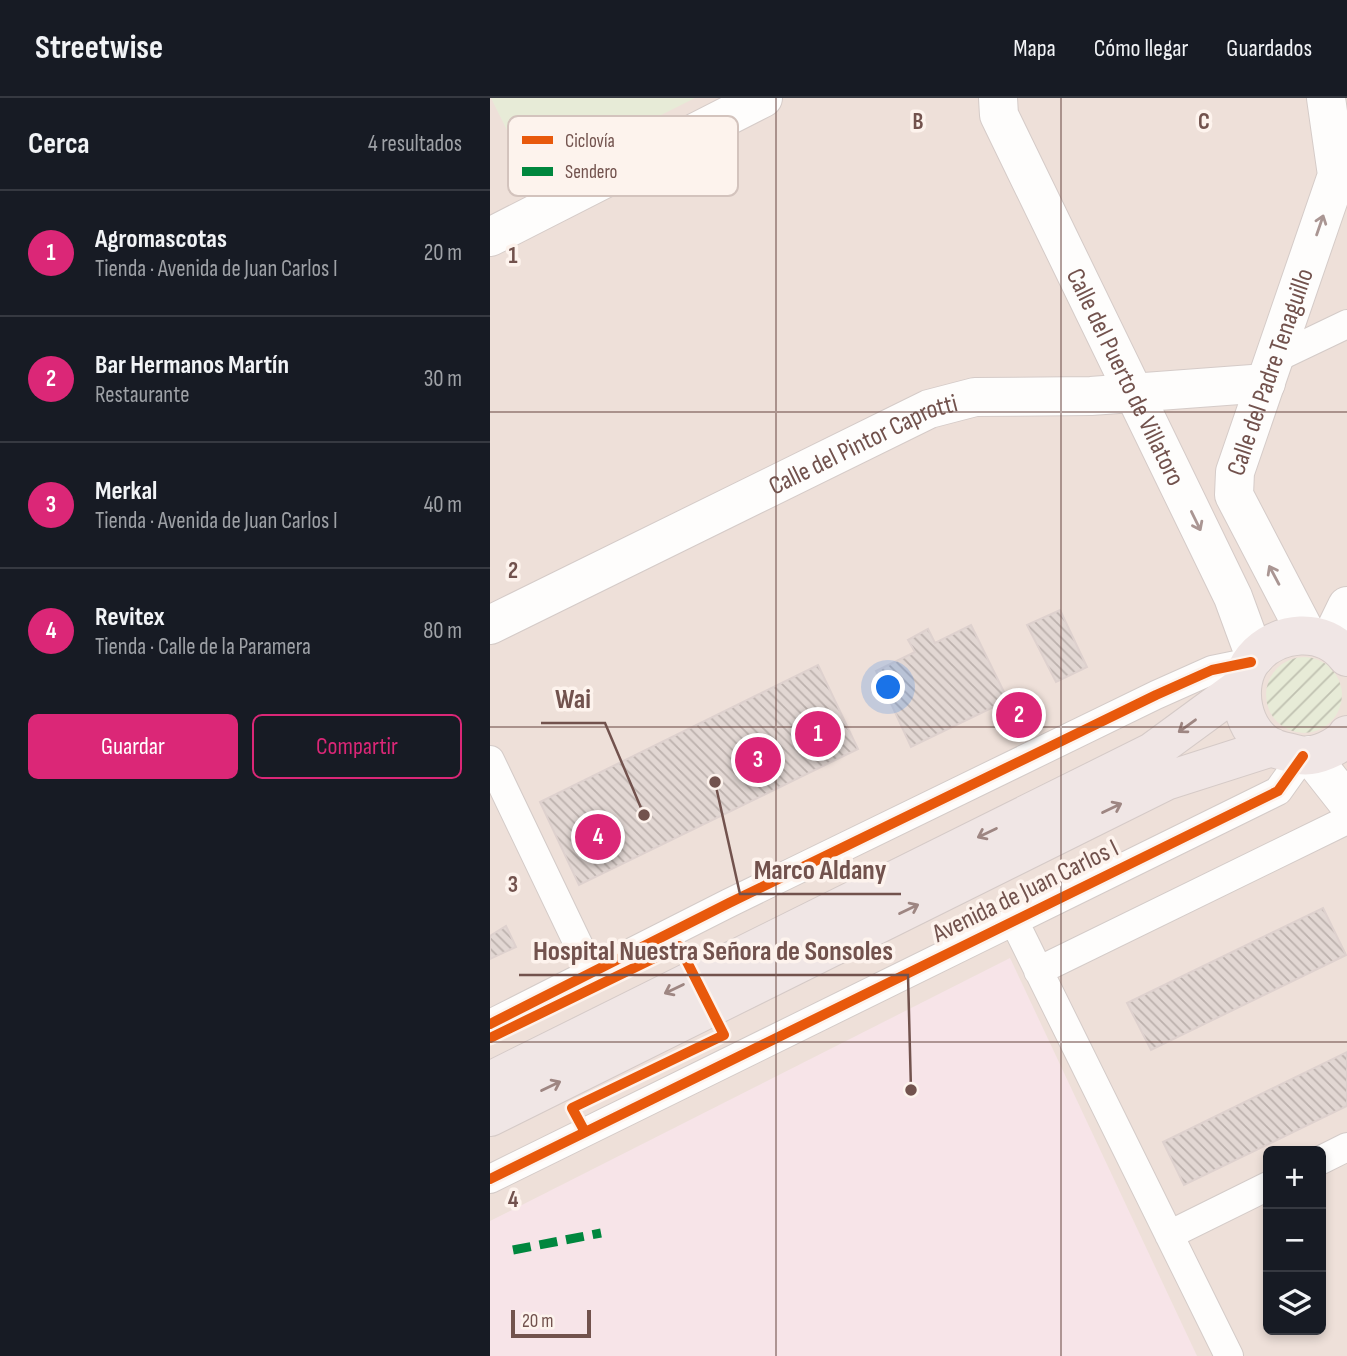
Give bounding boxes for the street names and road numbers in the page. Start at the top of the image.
street label: Calle del Puerto de Villatoro [1059,264,1191,491]
street label: Calle del Padre Tenaguillo [1221,265,1321,480]
street label: Calle del Pintor Caprotti [764,388,961,502]
street label: Avenida de Juan Carlos I [927,833,1124,950]

